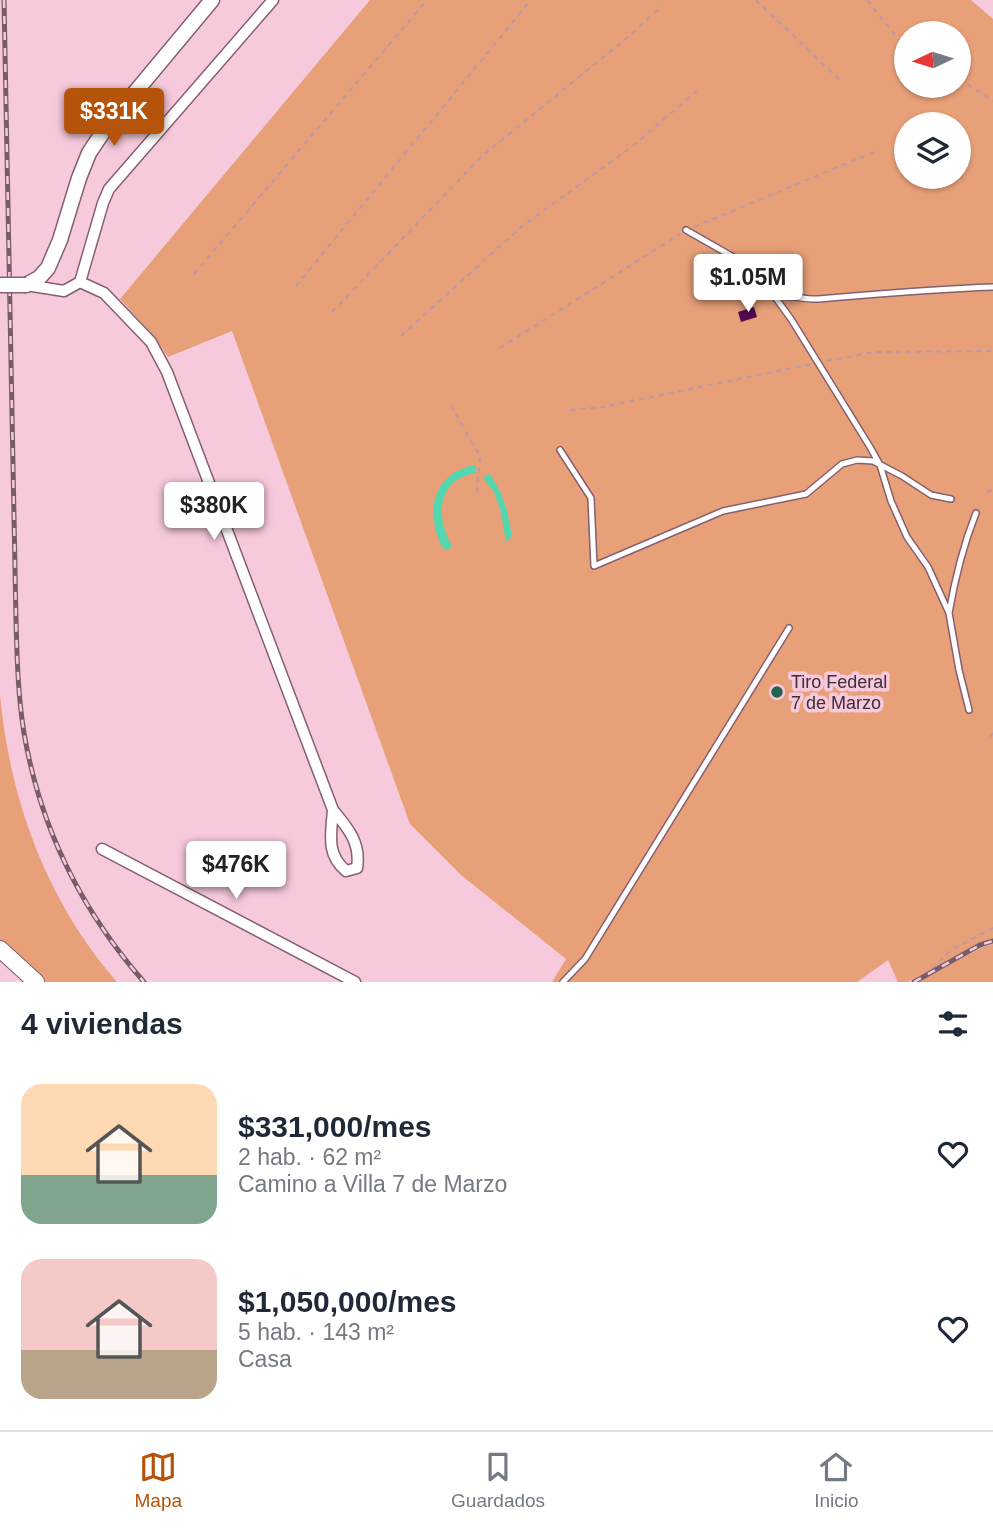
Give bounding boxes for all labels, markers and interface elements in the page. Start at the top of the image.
north arrow [894,21,971,98]
map controls [894,21,971,189]
pin: $331K [65,88,163,148]
text: $331K [80,98,148,124]
button: layers [894,112,971,189]
pin: $1.05M [691,254,805,314]
text: $1.05M [710,264,786,290]
pin: $380K [165,482,263,542]
text: $380K [180,492,248,518]
place label: Tiro Federal 7 de Marzo [791,672,887,713]
marker: Tiro Federal 7 de Marzo [769,684,785,700]
pin: $476K [187,842,285,901]
text: $476K [202,851,270,877]
icon: filters [934,1005,972,1043]
text: 4 viviendas [21,1007,183,1040]
text: $331,000/mes [238,1110,432,1143]
icon: home [77,1112,161,1196]
icon: heart [934,1135,972,1173]
text: 2 hab. · 62 m² [238,1144,381,1170]
text: Camino a Villa 7 de Marzo [238,1171,507,1197]
text: $1,050,000/mes [238,1285,457,1318]
icon: home [77,1287,161,1371]
icon: heart [934,1310,972,1348]
text: 5 hab. · 143 m² [238,1319,394,1345]
text: Casa [238,1346,292,1372]
tab: Mapa [135,1448,182,1512]
tab: Guardados [451,1448,545,1512]
tab: Inicio [814,1448,858,1512]

